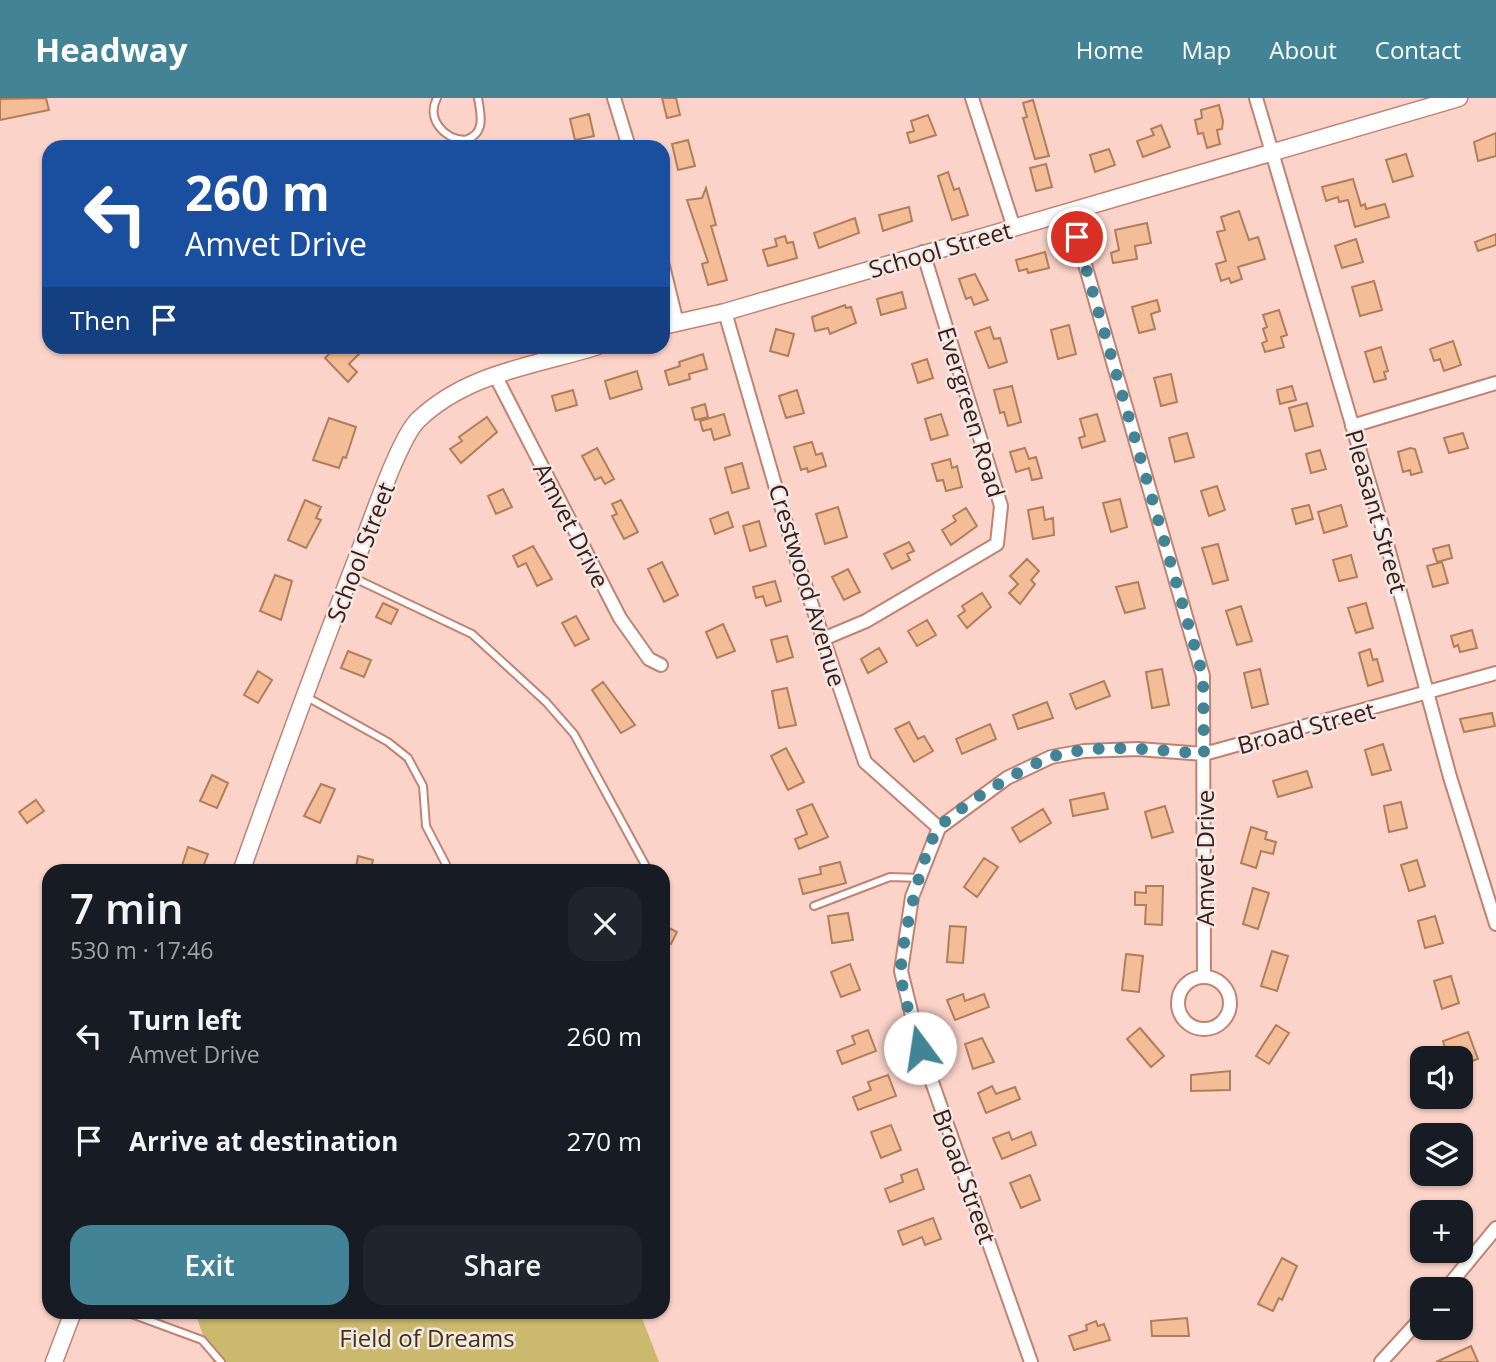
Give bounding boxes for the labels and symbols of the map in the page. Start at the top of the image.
pin [1047,207,1107,267]
street label: School Street [865,213,1015,285]
street label: Evergreen Road [930,323,1014,501]
street label: Pleasant Street [1338,425,1416,597]
street label: Amvet Drive [526,457,618,593]
street label: School Street [318,477,402,627]
street label: Crestwood Avenue [761,480,855,690]
street label: Broad Street [1234,693,1378,761]
street label: Amvet Drive [1188,790,1221,926]
position arrow [883,1011,957,1085]
street label: Broad Street [925,1104,1005,1248]
park label: Field of Dreams [339,1321,515,1354]

